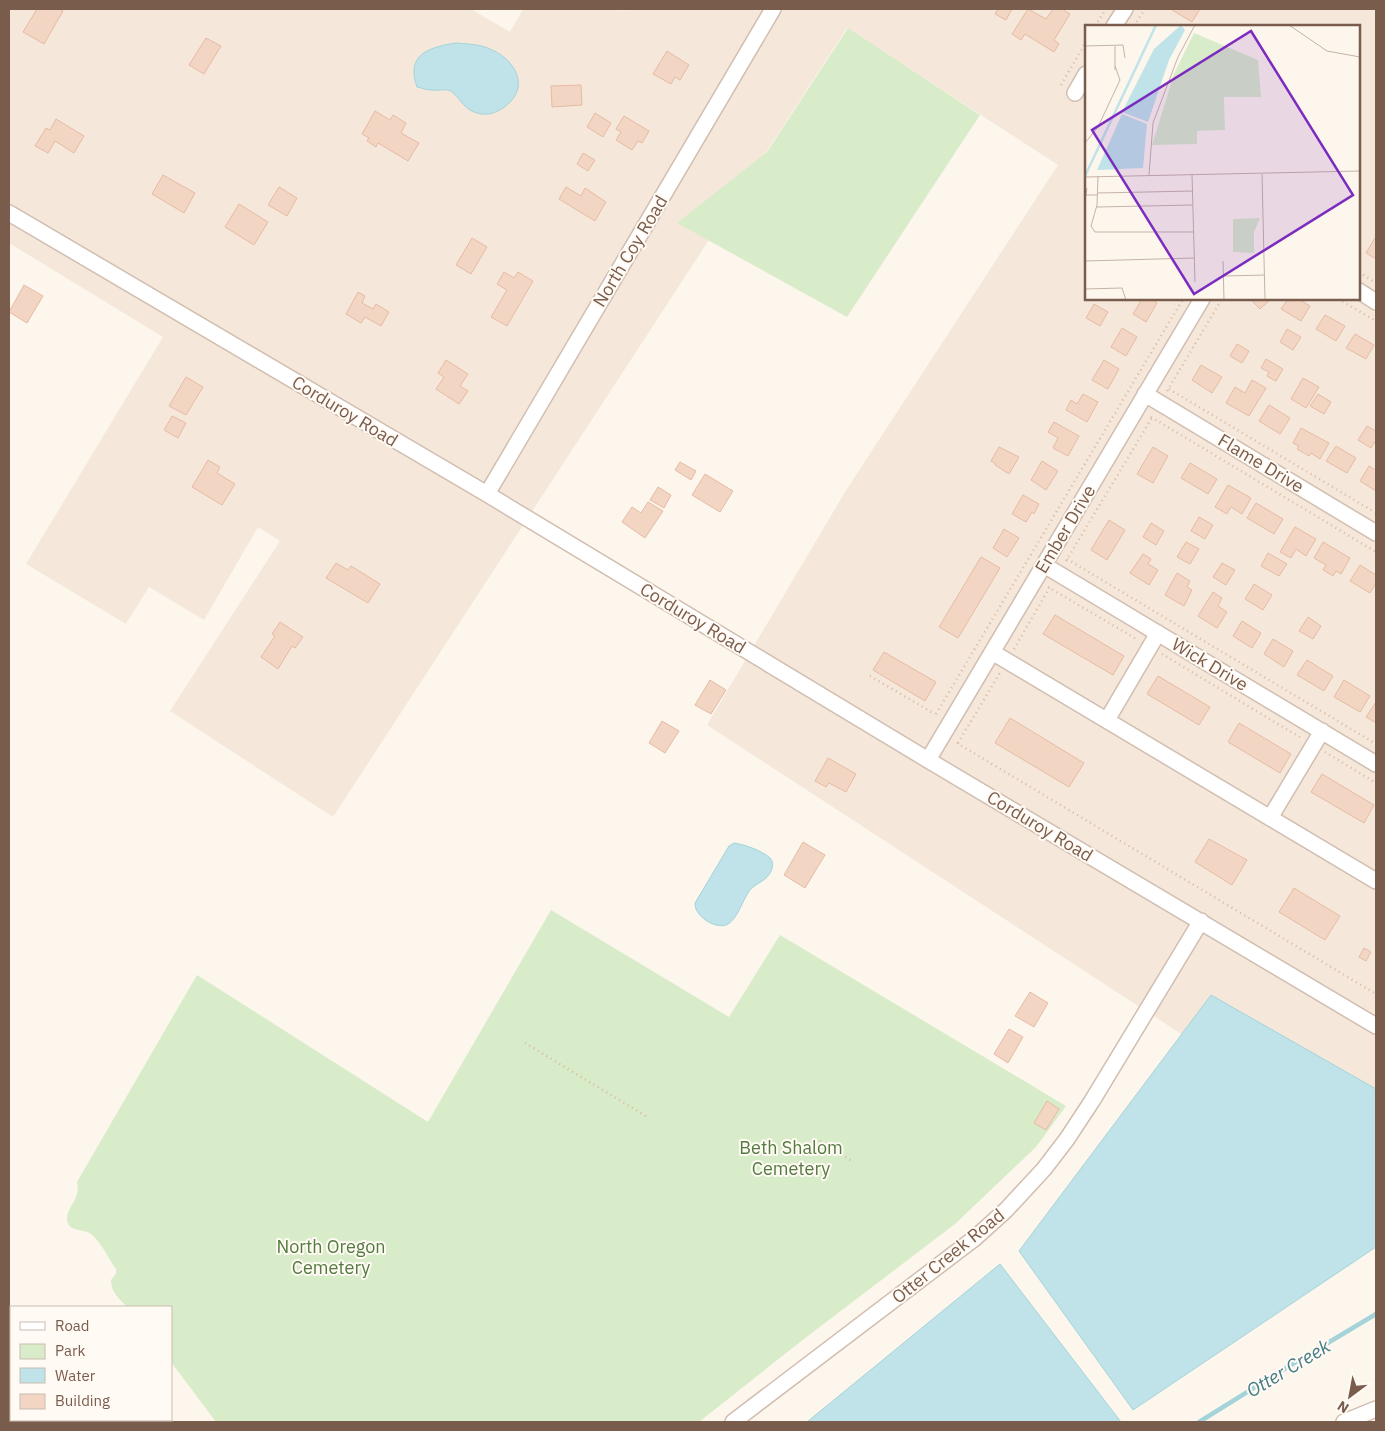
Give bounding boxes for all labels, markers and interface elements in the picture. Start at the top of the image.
inset map [1085,25,1360,300]
street label: North Coy Road [588,191,672,311]
street label: Corduroy Road [288,370,402,452]
street label: Flame Drive [1214,428,1308,498]
street label: Ember Drive [1030,480,1100,577]
street label: Corduroy Road [636,577,750,659]
street label: Wick Drive [1168,632,1252,696]
street label: Corduroy Road [983,785,1097,867]
park label: Beth Shalom Cemetery [739,1136,843,1180]
street label: Otter Creek Road [887,1203,1009,1309]
park label: North Oregon Cemetery [276,1235,386,1279]
legend [10,1306,172,1421]
text: Road [55,1316,90,1335]
water label: Otter Creek [1242,1333,1335,1402]
text: Park [55,1341,85,1360]
text: Water [55,1366,96,1385]
north arrow [1325,1371,1375,1421]
text: Building [55,1391,110,1410]
text: N [1334,1397,1352,1417]

